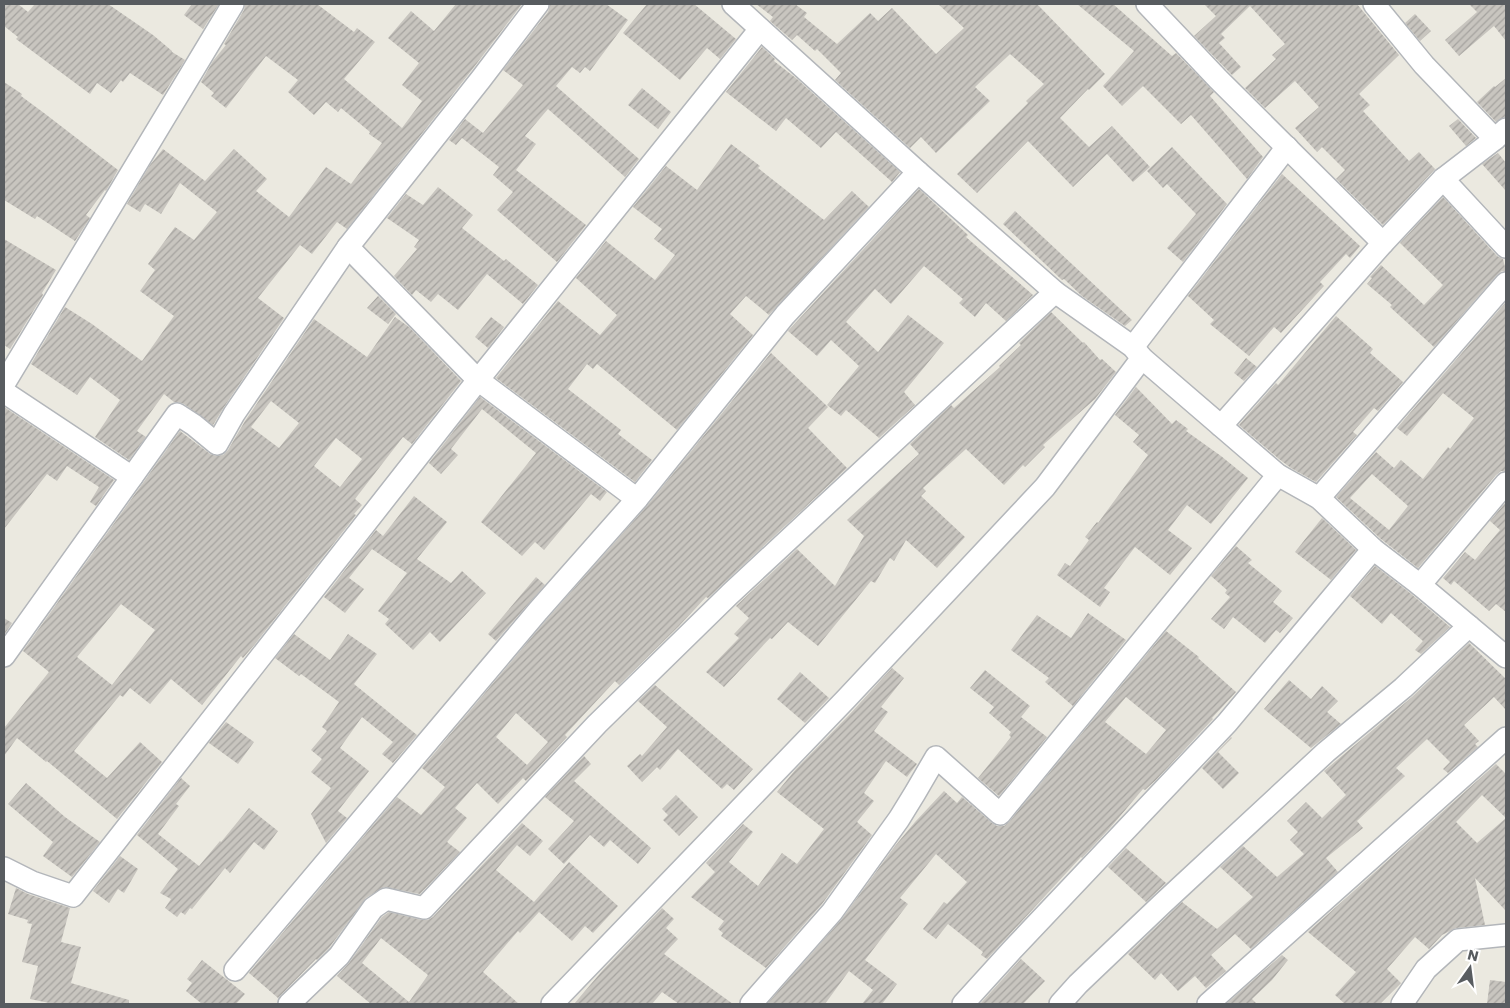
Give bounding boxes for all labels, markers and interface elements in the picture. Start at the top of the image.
north arrow [1445,943,1495,993]
text: N [1466,944,1481,966]

